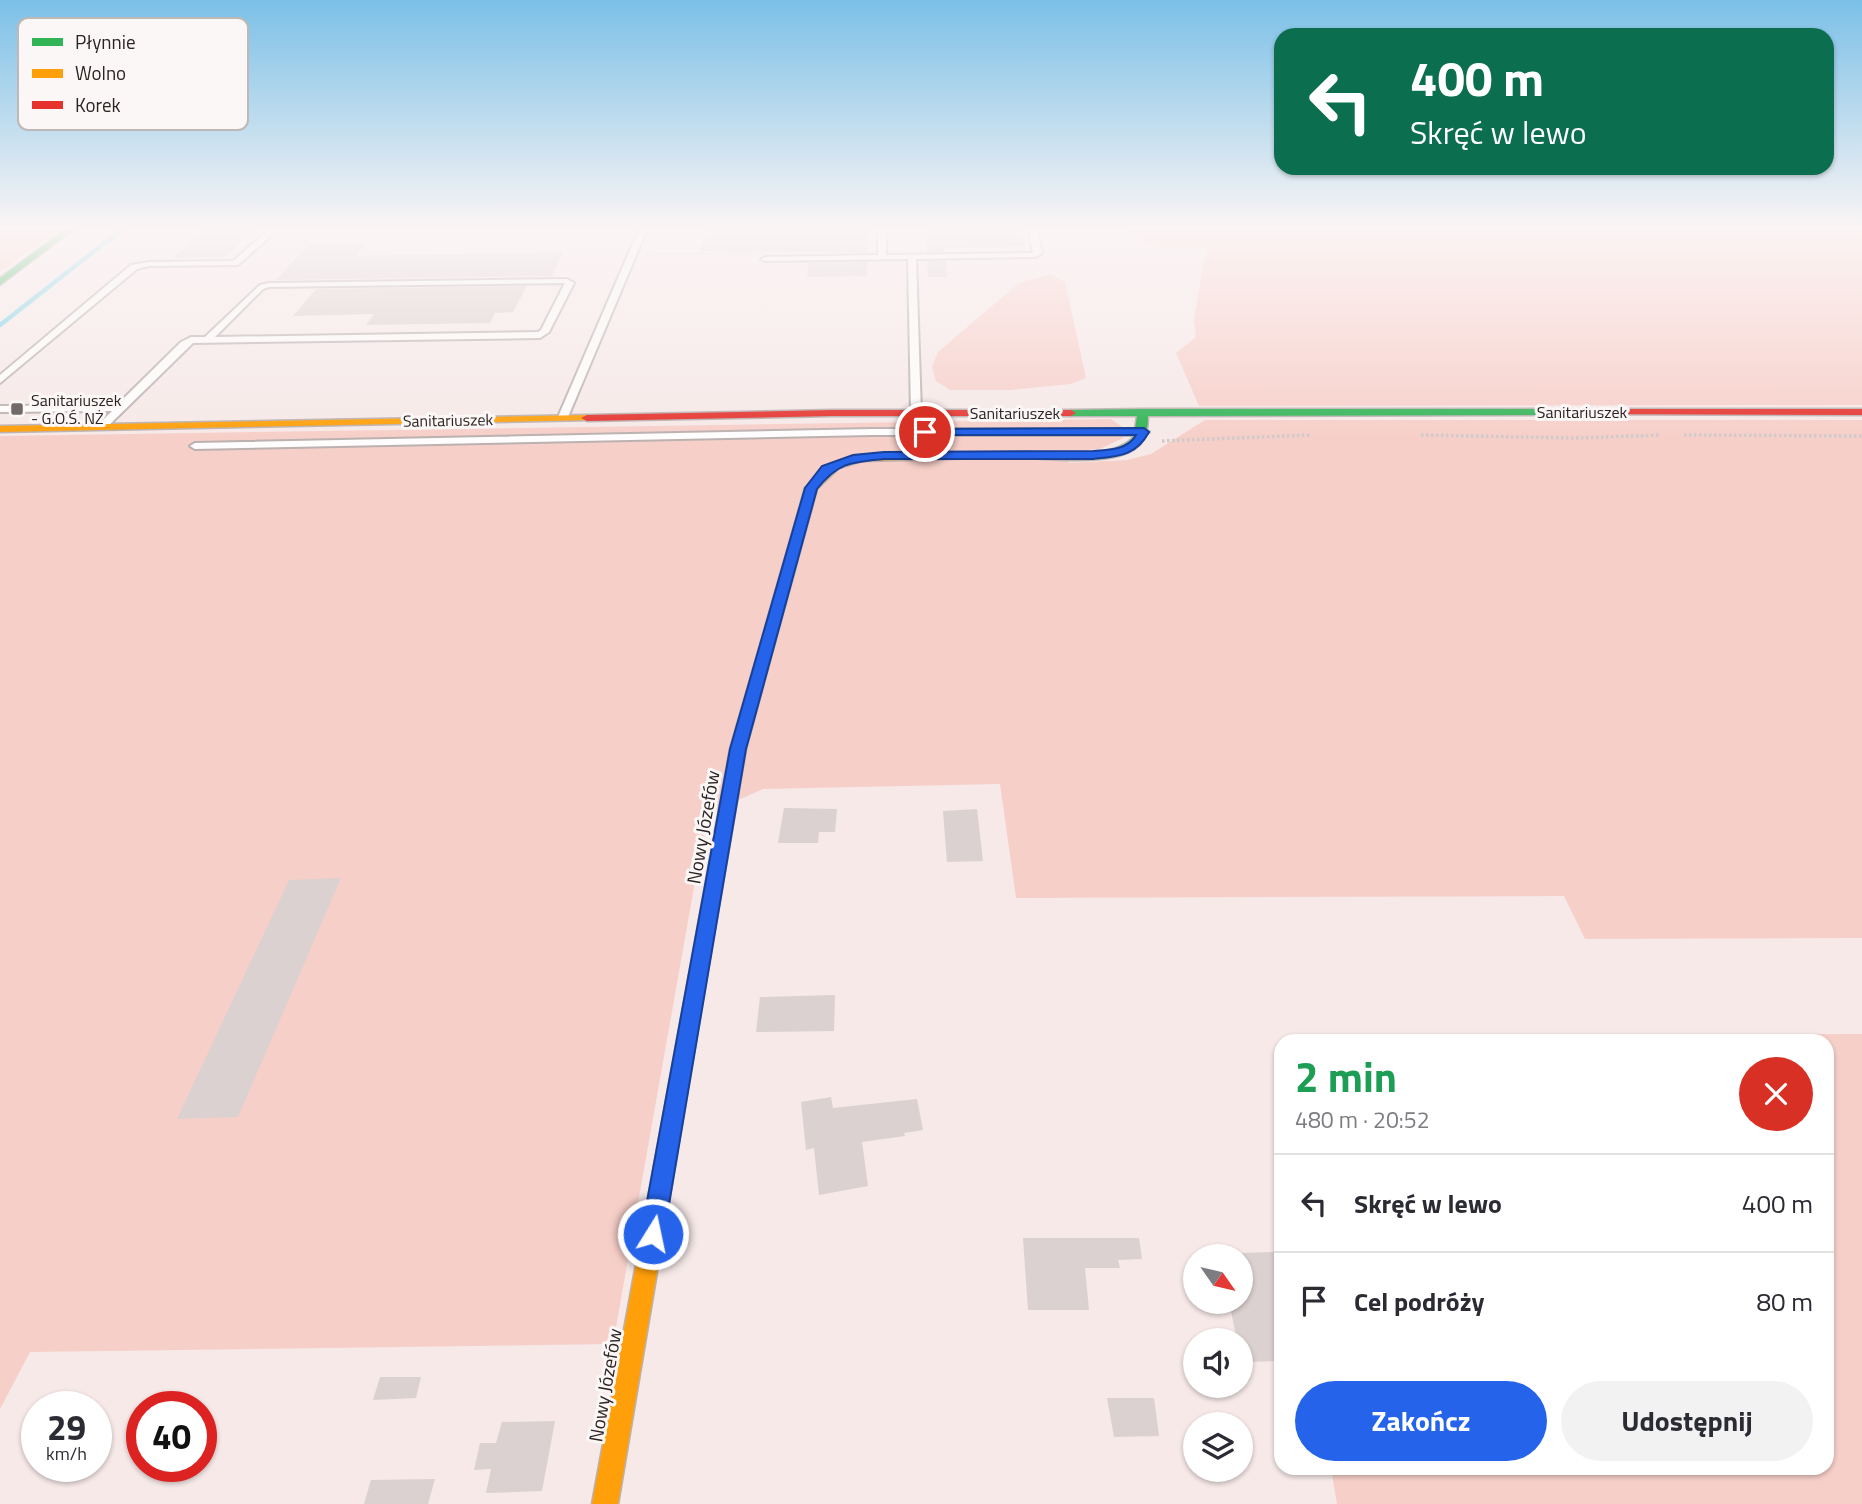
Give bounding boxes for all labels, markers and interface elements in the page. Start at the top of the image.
legend [18,18,248,130]
text: Płynnie [75,27,136,56]
text: 400 m [1410,40,1544,115]
icon: left [1295,56,1386,147]
text: Wolno [75,58,126,87]
text: Korek [75,90,121,119]
text: Skręć w lewo [1410,108,1587,156]
place label: Sanitariuszek - G.O.Ś. NŻ [31,388,122,430]
street label: Sanitariuszek [1537,400,1628,424]
marker: Sanitariuszek - G.O.Ś. NŻ [9,401,25,417]
street label: Sanitariuszek [970,401,1061,425]
pin [895,402,955,462]
street label: Sanitariuszek [403,407,494,433]
icon: arrive [906,413,944,451]
street label: Nowy Józefów [678,768,727,886]
text: 2 min [1295,1044,1397,1108]
button: close [1739,1057,1813,1131]
text: 480 m · 20:52 [1295,1102,1430,1137]
icon: left [1295,1184,1333,1222]
text: Skręć w lewo [1354,1184,1502,1223]
text: 400 m [1742,1184,1813,1223]
position arrow [616,1197,690,1271]
north arrow [1183,1244,1253,1314]
map controls [1183,1244,1253,1482]
icon: arrive [1295,1282,1333,1320]
text: Cel podróży [1354,1282,1484,1321]
text: 80 m [1756,1282,1813,1321]
street label: Nowy Józefów [580,1326,629,1444]
button: sound [1183,1328,1253,1398]
button: Zakończ [1295,1381,1547,1461]
button: Udostępnij [1561,1381,1813,1461]
speed limit sign: 40 [126,1391,217,1482]
text: 29 [47,1400,86,1454]
button: layers [1183,1412,1253,1482]
text: km/h [46,1440,87,1467]

